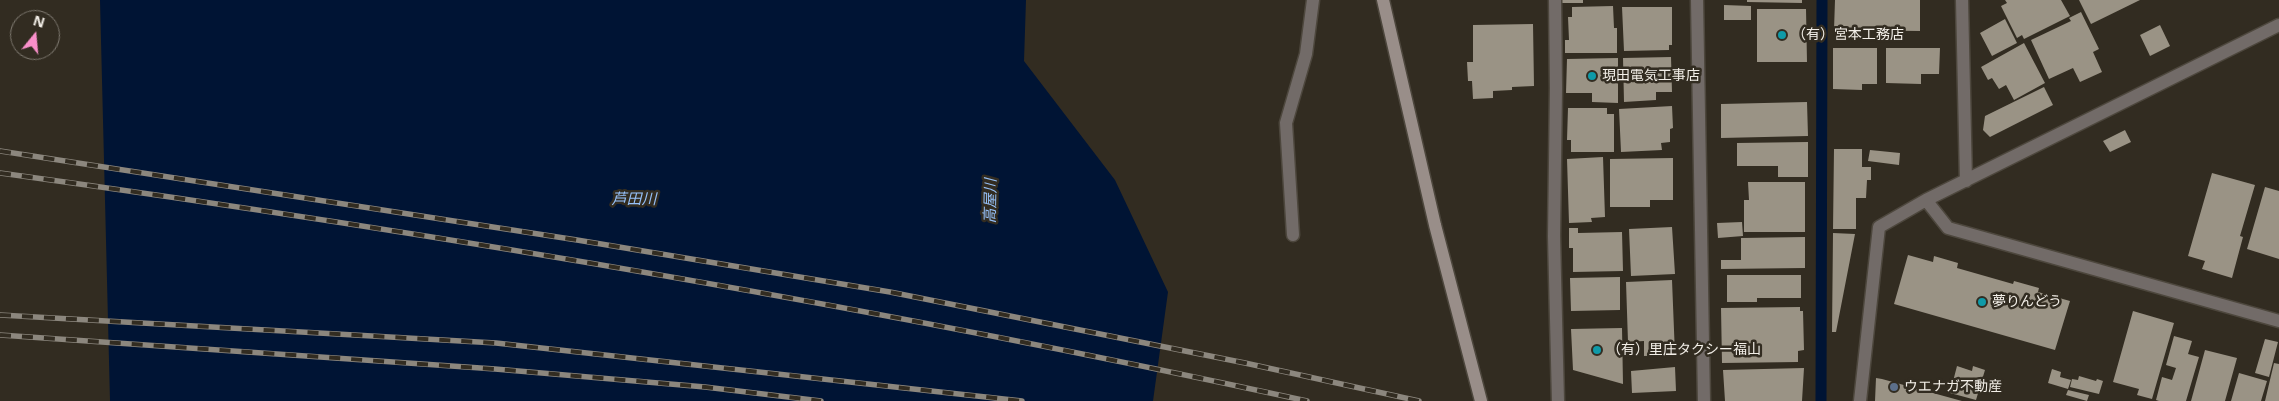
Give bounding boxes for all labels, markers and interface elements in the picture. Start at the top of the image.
north arrow [10,10,60,60]
text: N [31,10,47,32]
place label: （有）宮本工務店 [1792,27,1904,43]
marker: （有）宮本工務店 [1776,29,1788,41]
place label: 現田電気工事店 [1602,68,1700,84]
marker: 現田電気工事店 [1586,70,1598,82]
water label: 高屋川 [982,178,1000,224]
water label: 芦田川 [612,191,656,209]
place label: 夢りんどう [1992,294,2062,310]
marker: 夢りんどう [1976,296,1988,308]
place label: （有）里庄タクシー福山 [1607,342,1761,358]
marker: （有）里庄タクシー福山 [1591,344,1603,356]
place label: ウエナガ不動産 [1904,379,2002,395]
marker: ウエナガ不動産 [1888,381,1900,393]

